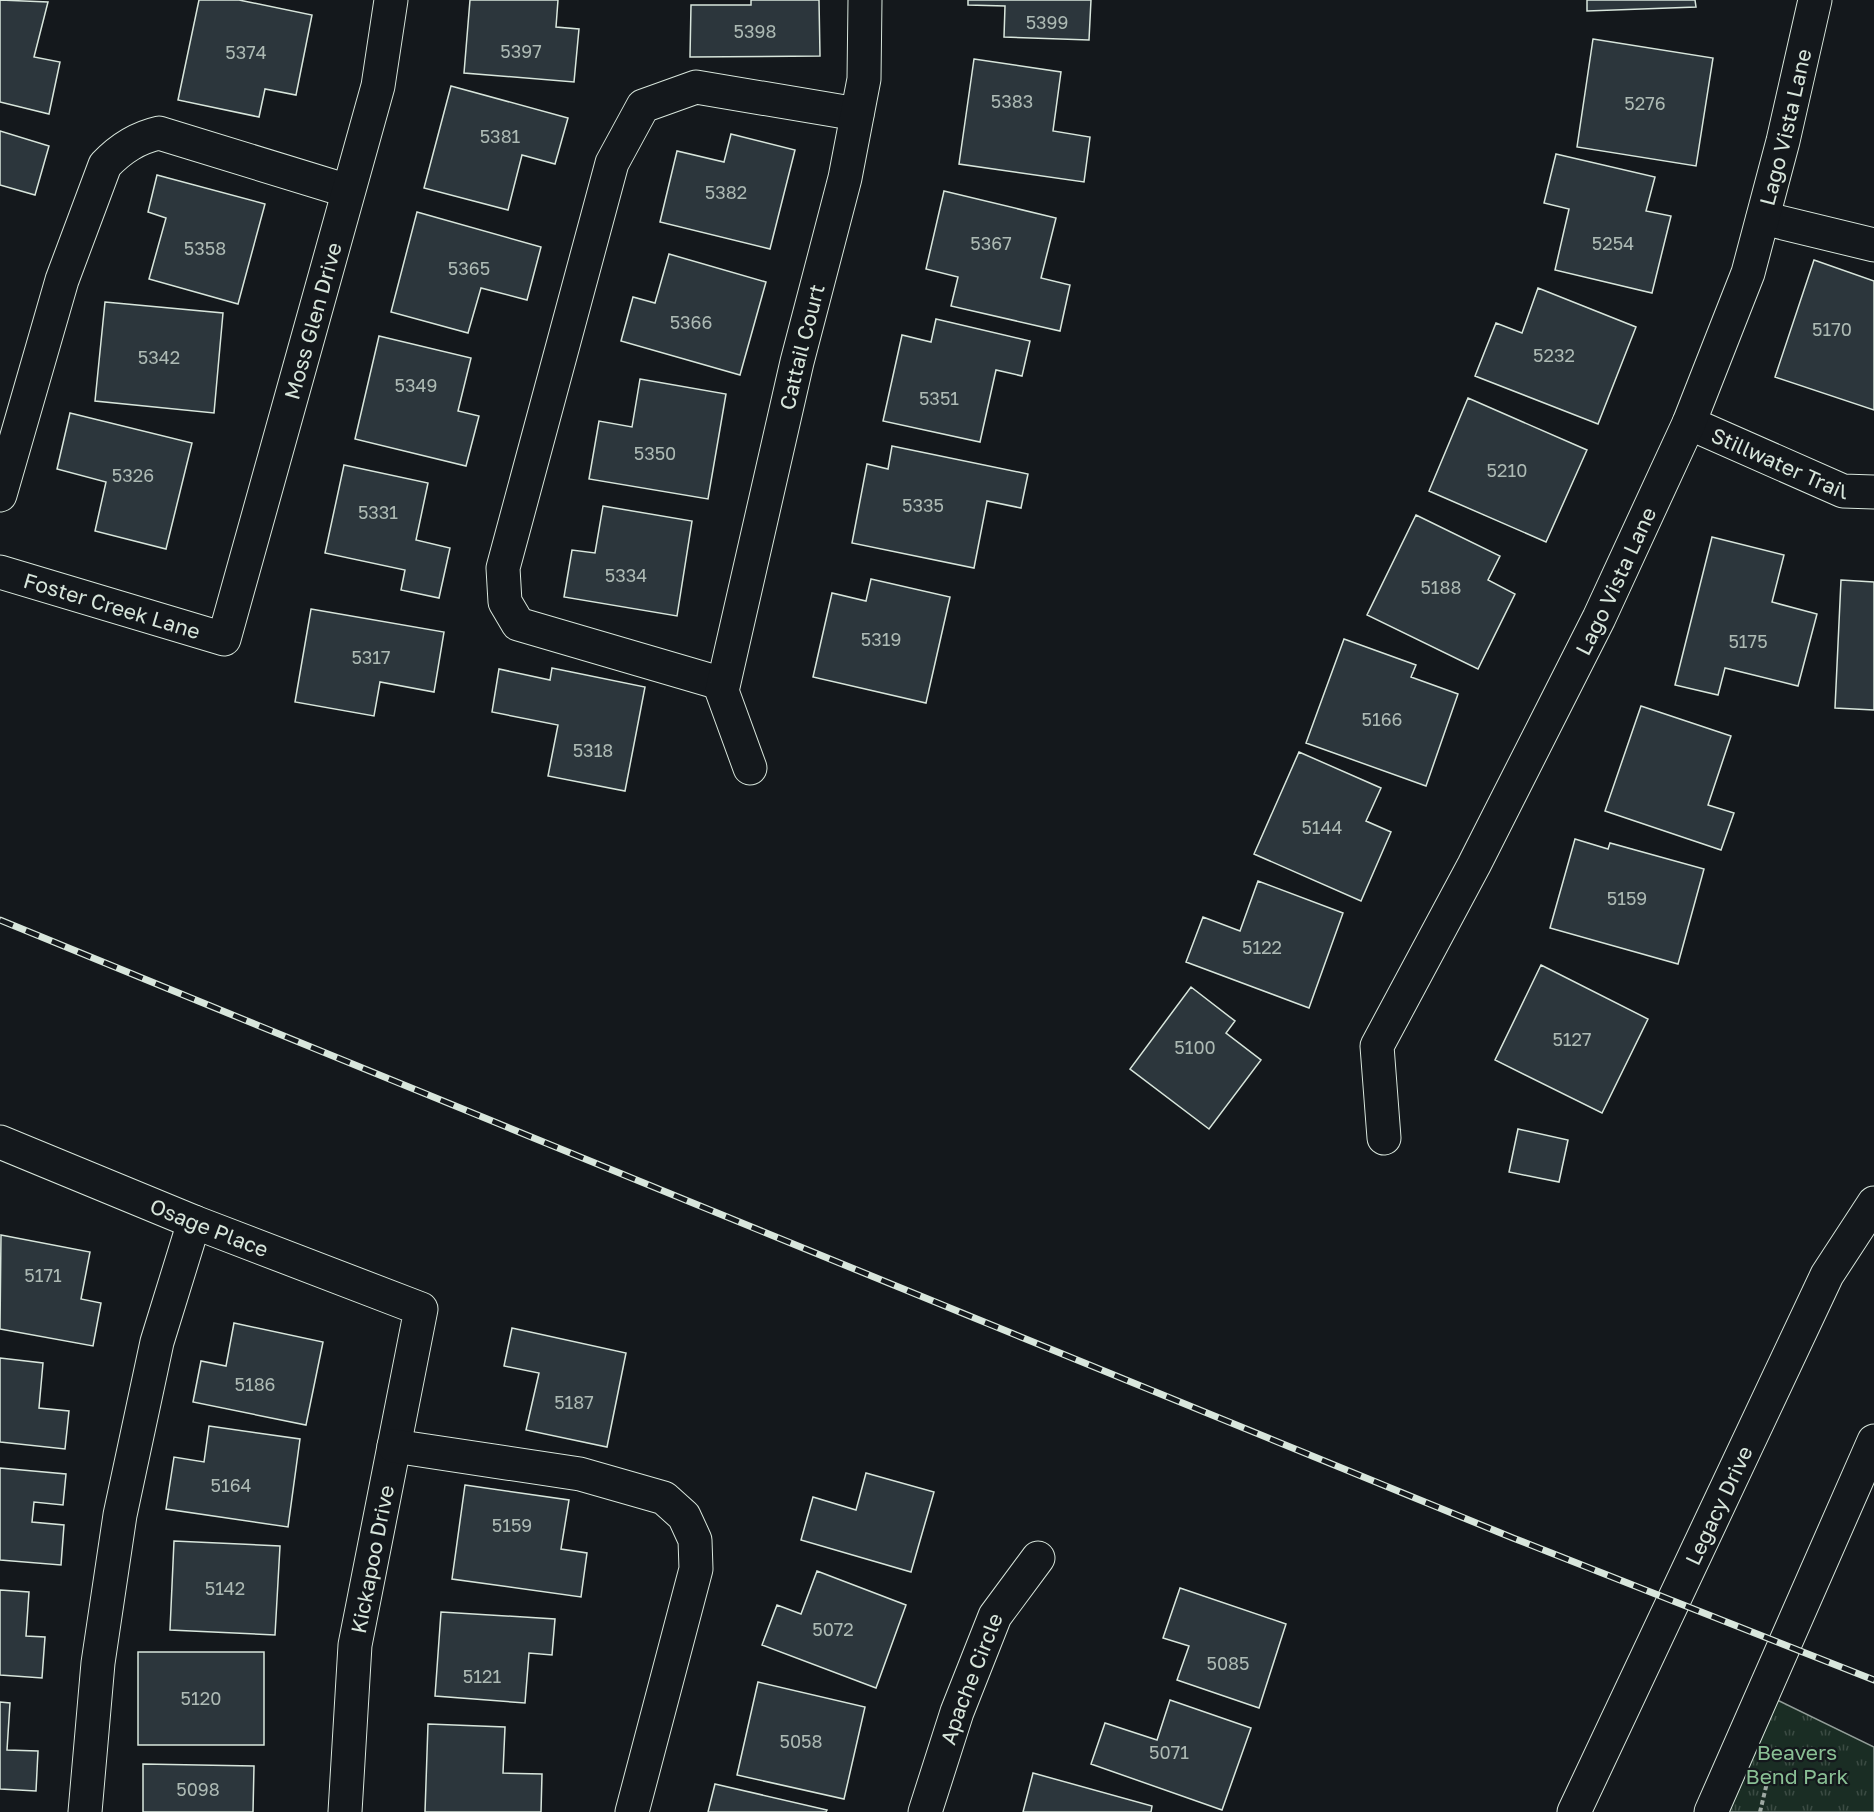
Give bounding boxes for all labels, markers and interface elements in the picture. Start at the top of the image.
house number: 5399 [1026,11,1068,33]
house number: 5398 [734,20,776,42]
house number: 5397 [500,40,542,62]
house number: 5374 [225,41,267,63]
street label: Lago Vista Lane [1753,46,1817,208]
house number: 5383 [991,90,1033,112]
house number: 5276 [1624,92,1666,114]
house number: 5381 [480,125,521,147]
house number: 5382 [705,181,747,203]
house number: 5367 [970,232,1012,254]
house number: 5254 [1592,232,1634,254]
house number: 5358 [184,237,226,259]
street label: Moss Glen Drive [278,239,347,402]
house number: 5365 [448,257,490,279]
street label: Cattail Court [773,281,830,412]
house number: 5366 [670,311,712,333]
house number: 5170 [1812,318,1852,340]
house number: 5232 [1533,344,1575,366]
house number: 5342 [138,346,180,368]
house number: 5349 [395,374,437,396]
house number: 5351 [919,387,959,409]
street label: Stillwater Trail [1708,422,1847,504]
house number: 5350 [634,442,676,464]
house number: 5210 [1487,459,1527,481]
house number: 5326 [112,464,154,486]
house number: 5335 [902,494,944,516]
house number: 5331 [358,501,398,523]
street label: Lago Vista Lane [1569,503,1661,659]
house number: 5334 [605,564,647,586]
street label: Foster Creek Lane [21,567,203,644]
house number: 5188 [1420,576,1462,598]
house number: 5319 [861,628,901,650]
house number: 5175 [1728,630,1768,652]
house number: 5317 [351,646,391,668]
house number: 5166 [1362,708,1402,730]
house number: 5318 [573,739,613,761]
house number: 5144 [1301,816,1343,838]
house number: 5159 [1607,887,1647,909]
house number: 5122 [1242,936,1282,958]
house number: 5127 [1552,1028,1592,1050]
house number: 5100 [1174,1036,1216,1058]
street label: Osage Place [146,1192,272,1262]
house number: 5171 [24,1264,62,1286]
house number: 5186 [234,1373,276,1395]
house number: 5187 [554,1391,594,1413]
street label: Legacy Drive [1679,1441,1758,1569]
house number: 5164 [210,1474,252,1496]
street label: Kickapoo Drive [345,1483,399,1635]
house number: 5159 [492,1514,532,1536]
house number: 5142 [205,1577,245,1599]
street label: Apache Circle [934,1609,1008,1748]
house number: 5072 [812,1618,854,1640]
house number: 5085 [1206,1652,1250,1674]
house number: 5121 [463,1665,501,1687]
house number: 5120 [181,1687,221,1709]
house number: 5058 [779,1730,823,1752]
park label: Beavers Bend Park [1746,1739,1849,1789]
house number: 5071 [1149,1741,1189,1763]
house number: 5098 [176,1778,220,1800]

